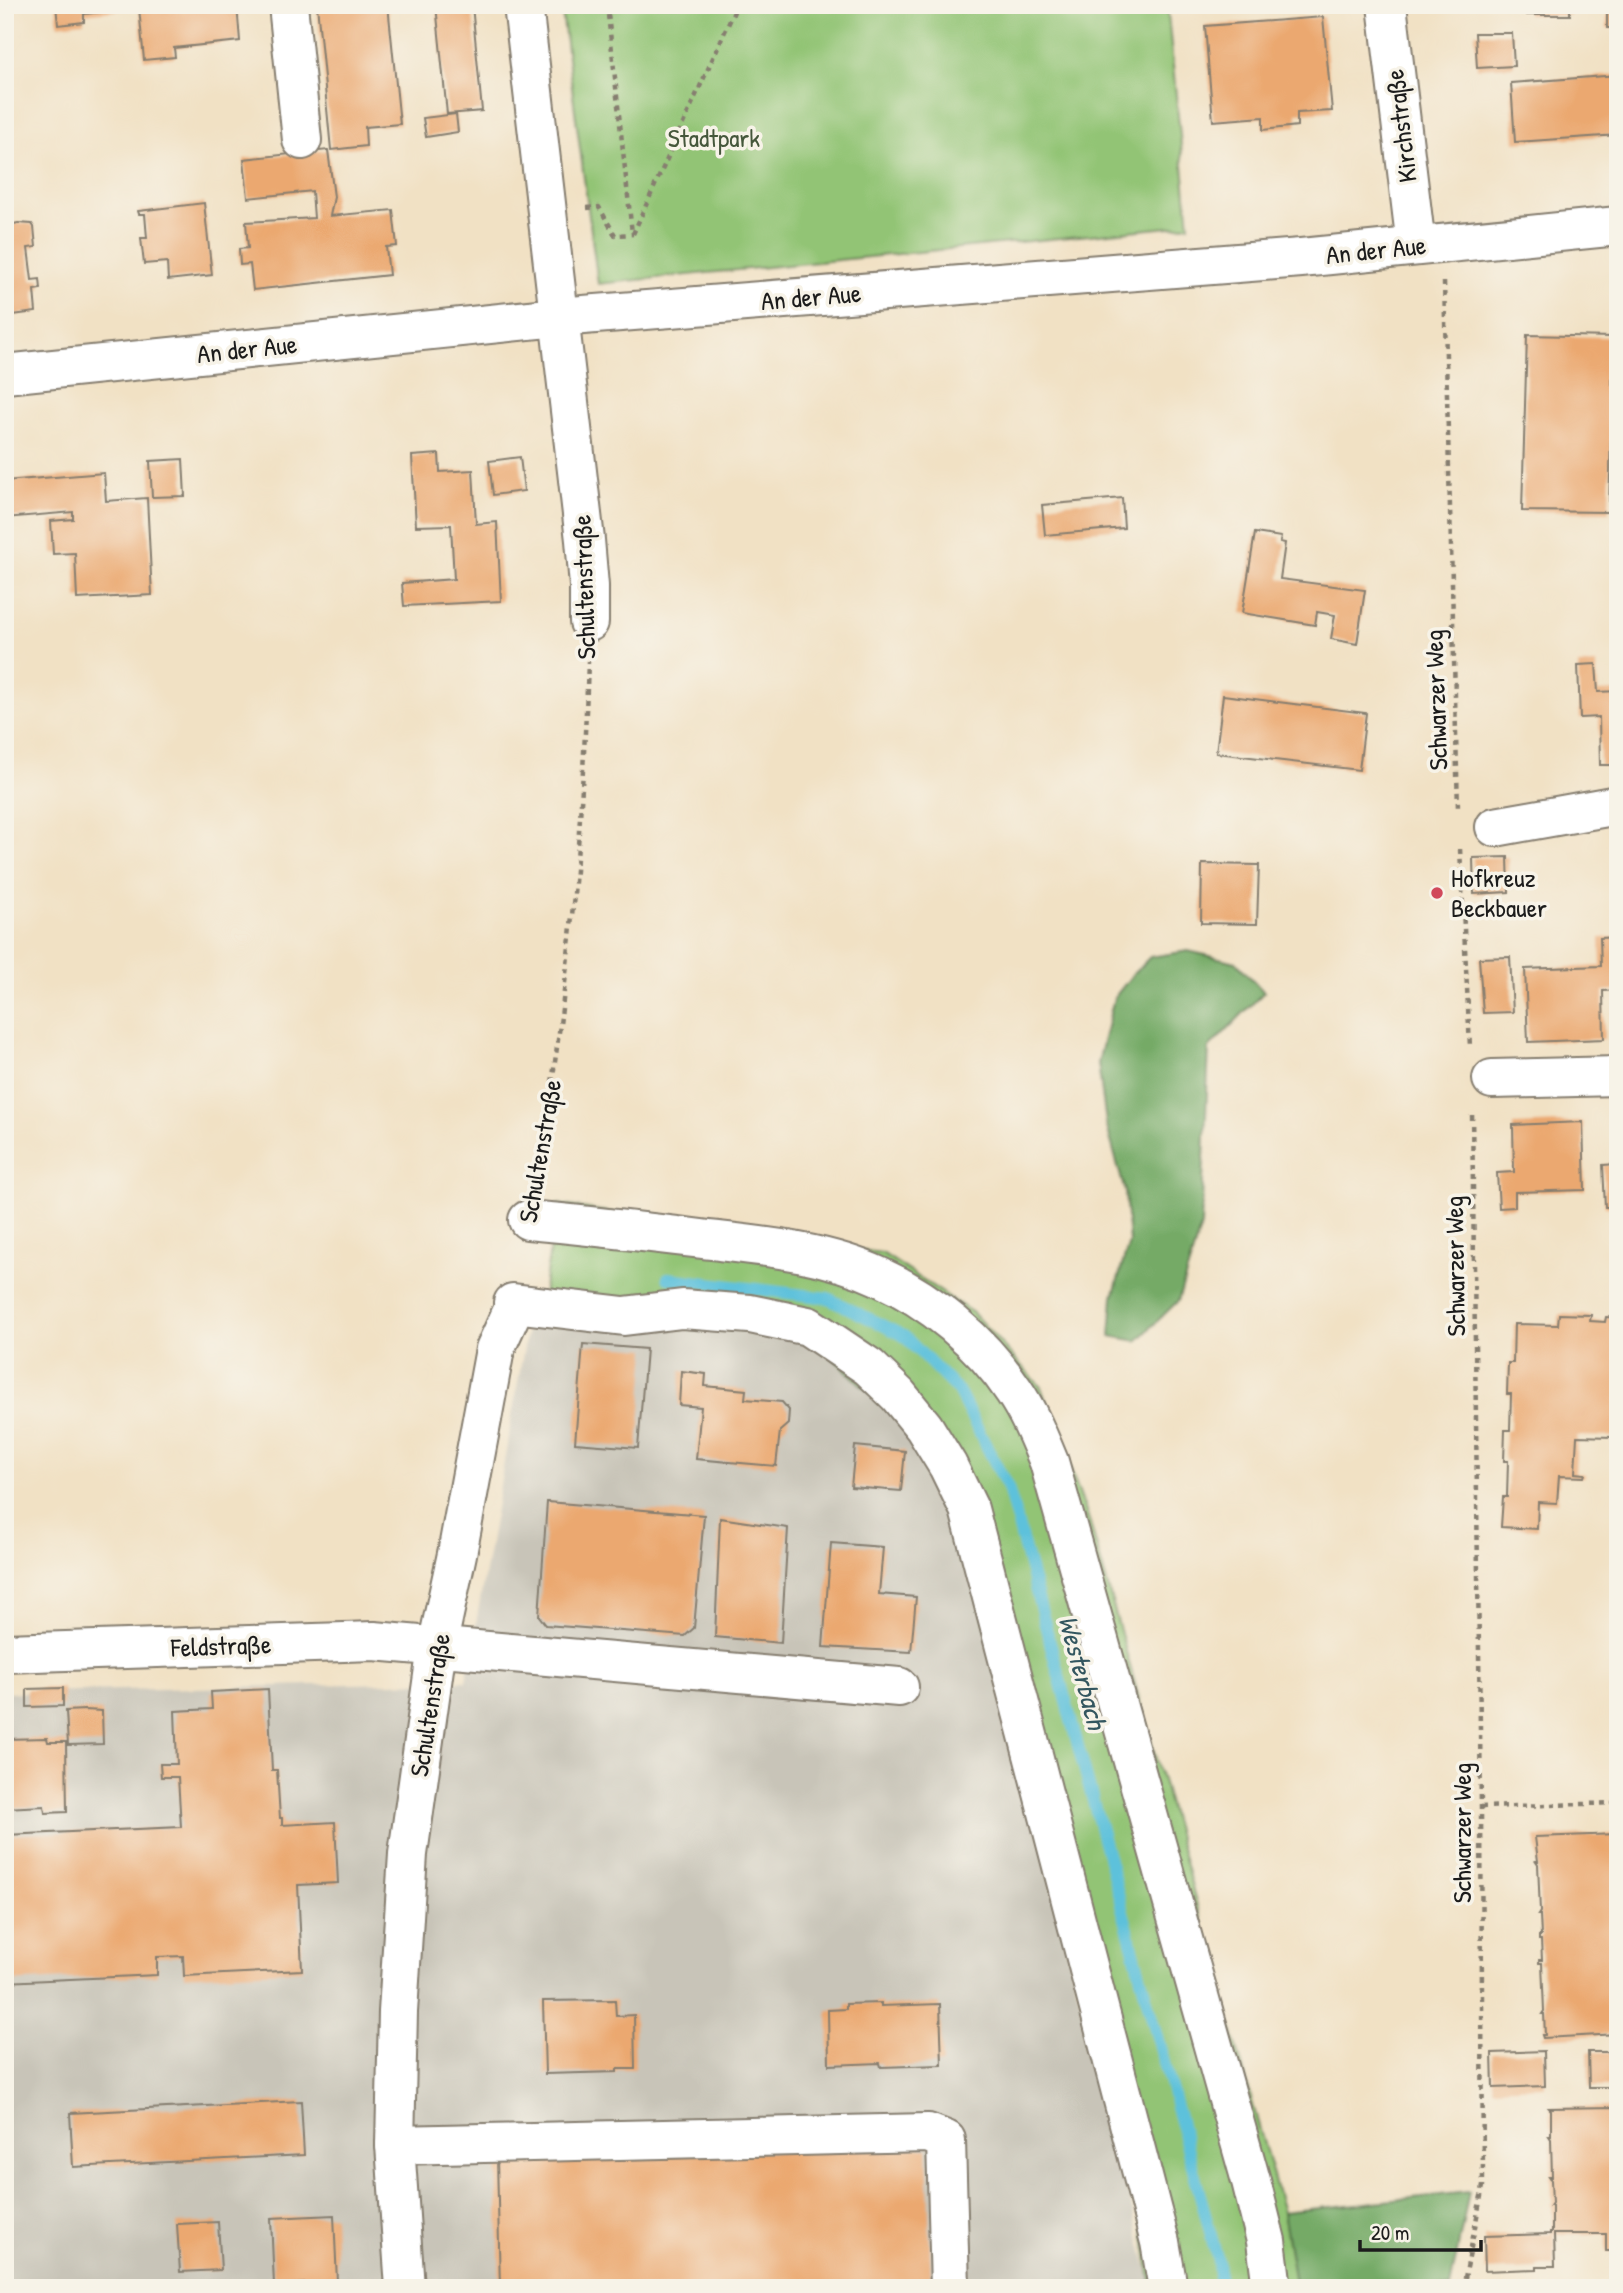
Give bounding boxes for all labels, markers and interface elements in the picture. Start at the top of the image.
street label: Kirchstraße [1376,68,1425,185]
park label: Stadtpark [668,120,760,155]
street label: An der Aue [1324,227,1428,272]
street label: An der Aue [759,275,862,318]
street label: An der Aue [195,326,299,371]
street label: Schultenstraße [563,514,604,660]
street label: Schwarzer Weg [1416,629,1455,771]
place label: Hofkreuz Beckbauer [1451,860,1547,925]
marker: Hofkreuz Beckbauer [1429,885,1445,901]
street label: Schultenstraße [510,1077,569,1225]
street label: Schwarzer Weg [1436,1195,1473,1337]
water label: Westerbach [1050,1611,1117,1735]
street label: Feldstraße [169,1626,272,1665]
street label: Schultenstraße [401,1631,458,1779]
street label: Schwarzer Weg [1444,1763,1479,1903]
scale bar [1360,2209,1481,2253]
text: 20 m [1371,2218,1409,2247]

